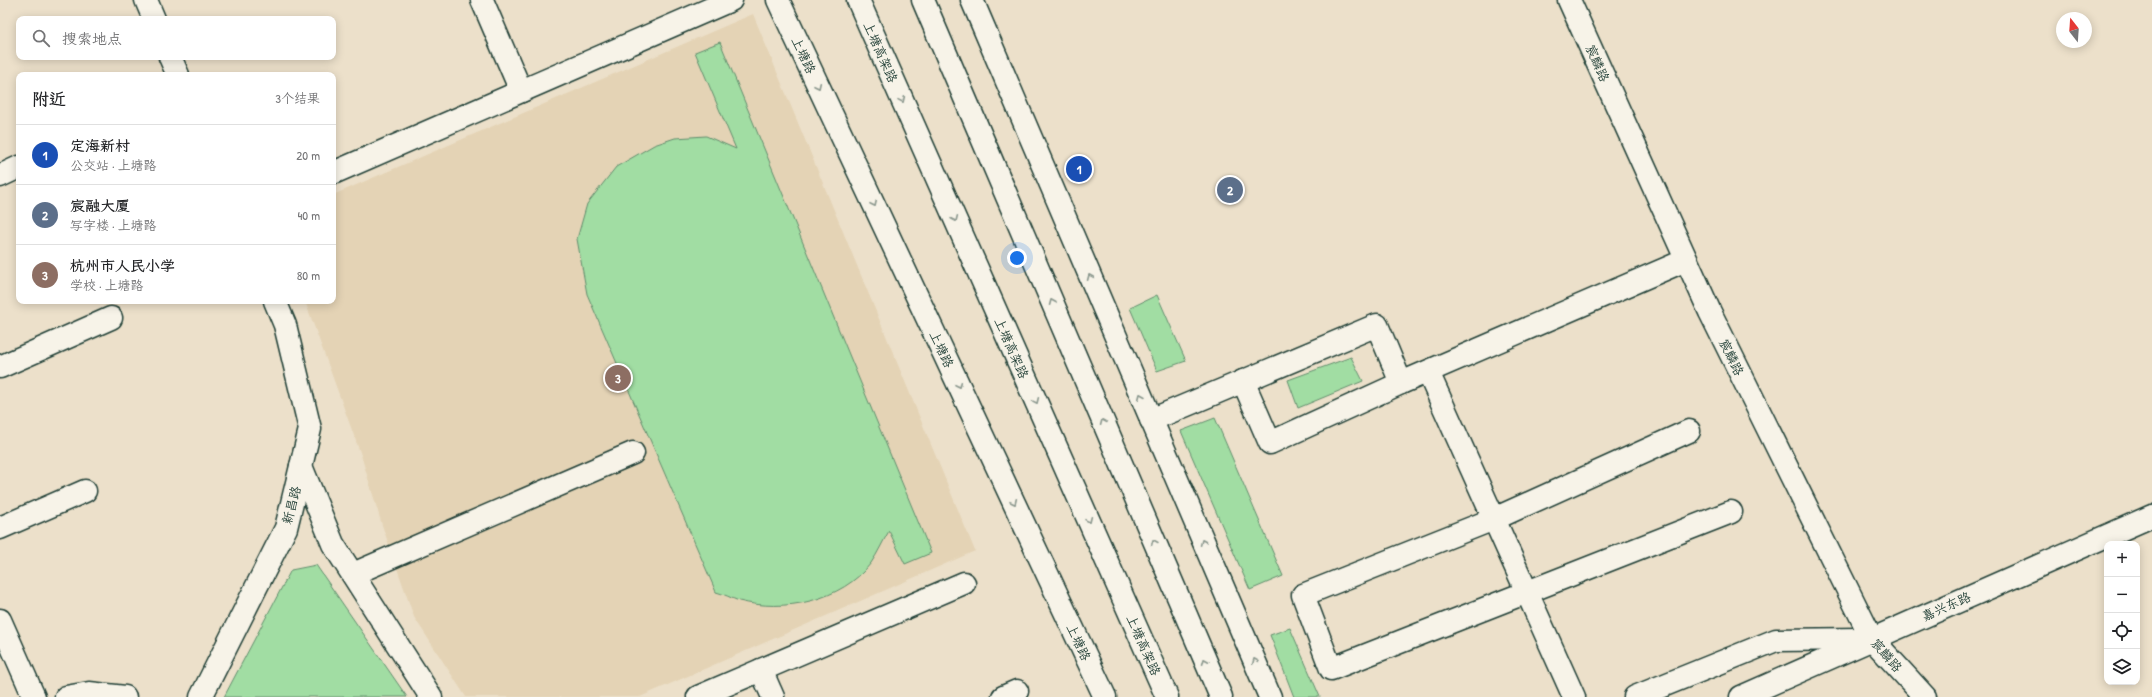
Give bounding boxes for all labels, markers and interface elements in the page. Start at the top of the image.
north arrow [2056,12,2092,48]
search box [16,16,336,60]
street label: 上塘高架路 [860,19,902,85]
icon: search [30,27,52,49]
text: 搜索地点 [62,28,122,49]
street label: 上塘路 [788,34,820,76]
street label: 宸麟路 [1582,42,1614,84]
one-way arrow [813,82,821,89]
text: 附近 [32,87,66,110]
text: 3个结果 [275,89,320,107]
one-way arrow [897,95,905,103]
text: 定海新村 [70,135,130,156]
text: 1 [43,146,47,164]
text: 20 m [296,146,320,164]
pin: 1 [1066,154,1092,184]
text: 公交站 · 上塘路 [70,156,157,174]
pin: 2 [1217,175,1243,205]
text: 宸融大厦 [70,195,130,216]
one-way arrow [869,199,877,207]
text: 2 [42,206,48,224]
text: 40 m [297,206,320,224]
one-way arrow [950,214,958,222]
text: 写字楼 · 上塘路 [70,216,157,234]
your location [1007,248,1027,268]
text: 杭州市人民小学 [70,255,175,276]
text: 3 [42,266,48,284]
text: 80 m [297,266,320,284]
one-way arrow [1087,273,1095,281]
text: 学校 · 上塘路 [70,276,144,294]
one-way arrow [1049,299,1057,307]
street label: 上塘高架路 [991,315,1033,381]
street label: 上塘路 [926,328,958,370]
street label: 宸麟路 [1715,336,1749,378]
pin: 3 [605,363,631,393]
one-way arrow [954,380,962,388]
one-way arrow [1138,393,1146,400]
one-way arrow [1031,397,1039,405]
one-way arrow [1100,419,1108,426]
street label: 新昌路 [277,484,305,526]
one-way arrow [1009,498,1017,506]
one-way arrow [1084,517,1092,524]
one-way arrow [1151,538,1159,545]
one-way arrow [1200,538,1208,545]
map controls [2104,541,2140,685]
button: + [2104,541,2140,577]
button: − [2104,577,2140,613]
street label: 嘉兴东路 [1919,587,1973,625]
street label: 上塘高架路 [1123,612,1165,678]
button: locate [2104,613,2140,649]
street label: 上塘路 [1063,621,1095,663]
street label: 宸麟路 [1867,634,1907,676]
button: layers [2104,649,2140,685]
one-way arrow [1202,658,1210,665]
one-way arrow [1251,658,1259,665]

